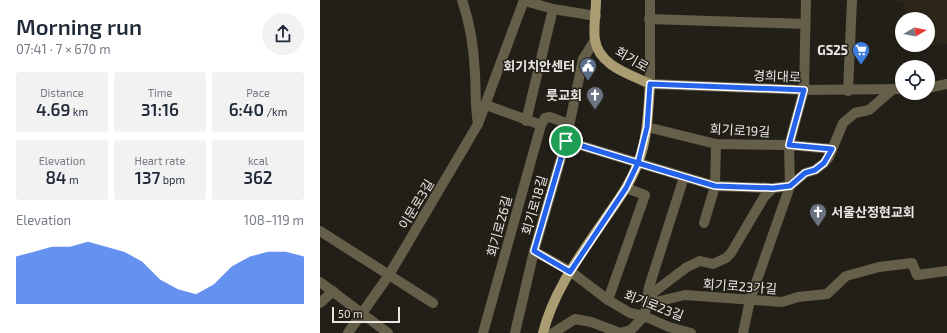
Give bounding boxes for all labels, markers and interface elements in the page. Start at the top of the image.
north arrow [895,12,935,52]
map controls [895,12,935,100]
text: Morning run [16,13,142,39]
button: share [262,13,304,55]
supermarket icon: GS25 [851,40,871,65]
text: 07:41 · 7 × 670 m [16,41,111,57]
place label: GS25 [817,42,848,58]
street label: 회기로 [612,43,652,75]
public building icon: 회기치안센터 [578,56,598,81]
place label: 회기치안센터 [503,58,575,74]
button: locate [895,60,935,100]
street label: 경희대로 [753,67,801,85]
church icon: 룻교회 [585,85,605,110]
text: Distance [40,86,84,99]
text: Time [148,86,172,99]
text: Pace [246,86,270,99]
place label: 룻교회 [546,87,582,103]
text: 4.69 [36,99,70,119]
text: 31:16 [141,99,179,119]
text: 6:40 [229,99,264,119]
text: km [70,105,88,118]
text: /km [264,105,287,118]
street label: 회기로19길 [709,120,771,140]
pin [549,124,583,158]
icon: arrive [555,130,577,152]
text: Elevation [39,154,85,167]
text: Heart rate [135,154,185,167]
text: kcal [248,154,268,167]
text: 84 [45,167,67,187]
text: 137 [135,167,160,187]
text: 362 [243,167,273,187]
text: m [67,173,79,186]
text: bpm [160,173,185,186]
street label: 회기로18길 [518,174,550,236]
street label: 이문로3길 [395,176,437,232]
street label: 회기로26길 [483,194,515,258]
church icon: 서울산정현교회 [808,202,828,227]
place label: 서울산정현교회 [831,204,915,220]
text: Elevation [16,212,71,228]
text: 108–119 m [244,212,304,228]
street label: 회기로23가길 [702,275,778,297]
street label: 회기로23길 [622,286,686,324]
scale bar [332,305,400,324]
text: 50 m [338,307,363,320]

